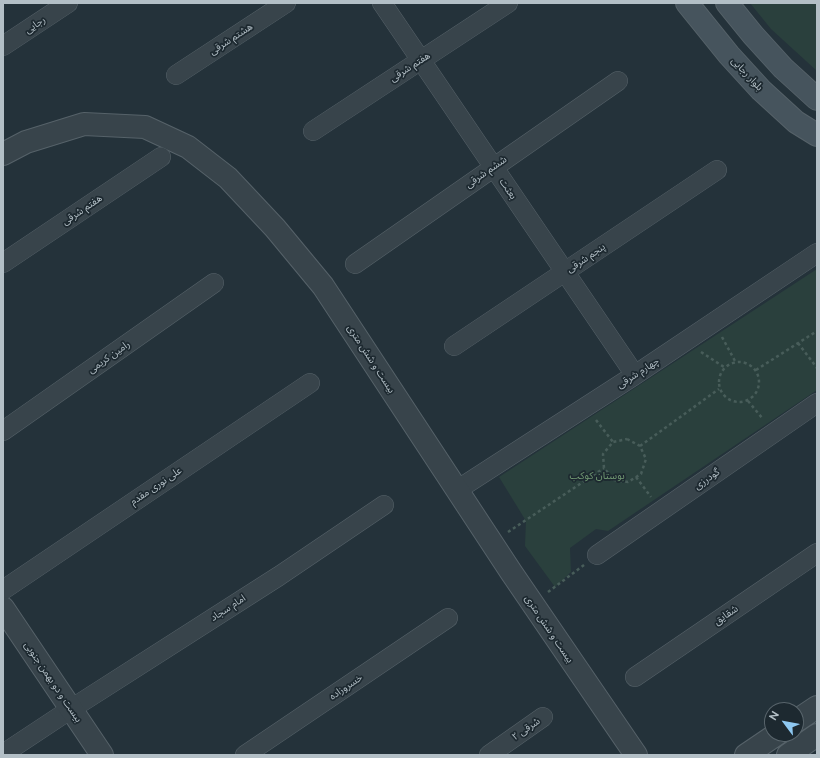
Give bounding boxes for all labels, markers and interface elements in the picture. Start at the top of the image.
street label: رجایی [22,14,48,36]
street label: هشتم شرقی [207,20,255,58]
street label: هفتم شرقی [387,49,433,85]
street label: بلوار رجایی [728,55,766,93]
street label: ششم شرقی [463,153,509,191]
street label: بعثت [497,176,519,202]
street label: هفتم شرقی [60,192,104,228]
street label: پنجم شرقی [564,241,608,275]
street label: بیست و شش متری [344,323,398,395]
street label: رامین کریمی [86,338,132,376]
street label: چهارم شرقی [615,355,661,391]
street label: علی نوری مقدم [128,464,184,508]
street label: گودرزی [692,466,722,492]
park label: بوستان کوکب [569,470,625,482]
street label: امام سجاد [208,592,248,624]
street label: بیست و شش متری [522,593,576,665]
street label: شقایق [712,603,740,627]
street label: بیست و دو بهمن جنوبی [22,639,84,725]
street label: خسروزاده [327,672,365,702]
north arrow [764,702,804,742]
text: N [767,709,782,723]
street label: ۲ شرقی [510,715,542,743]

